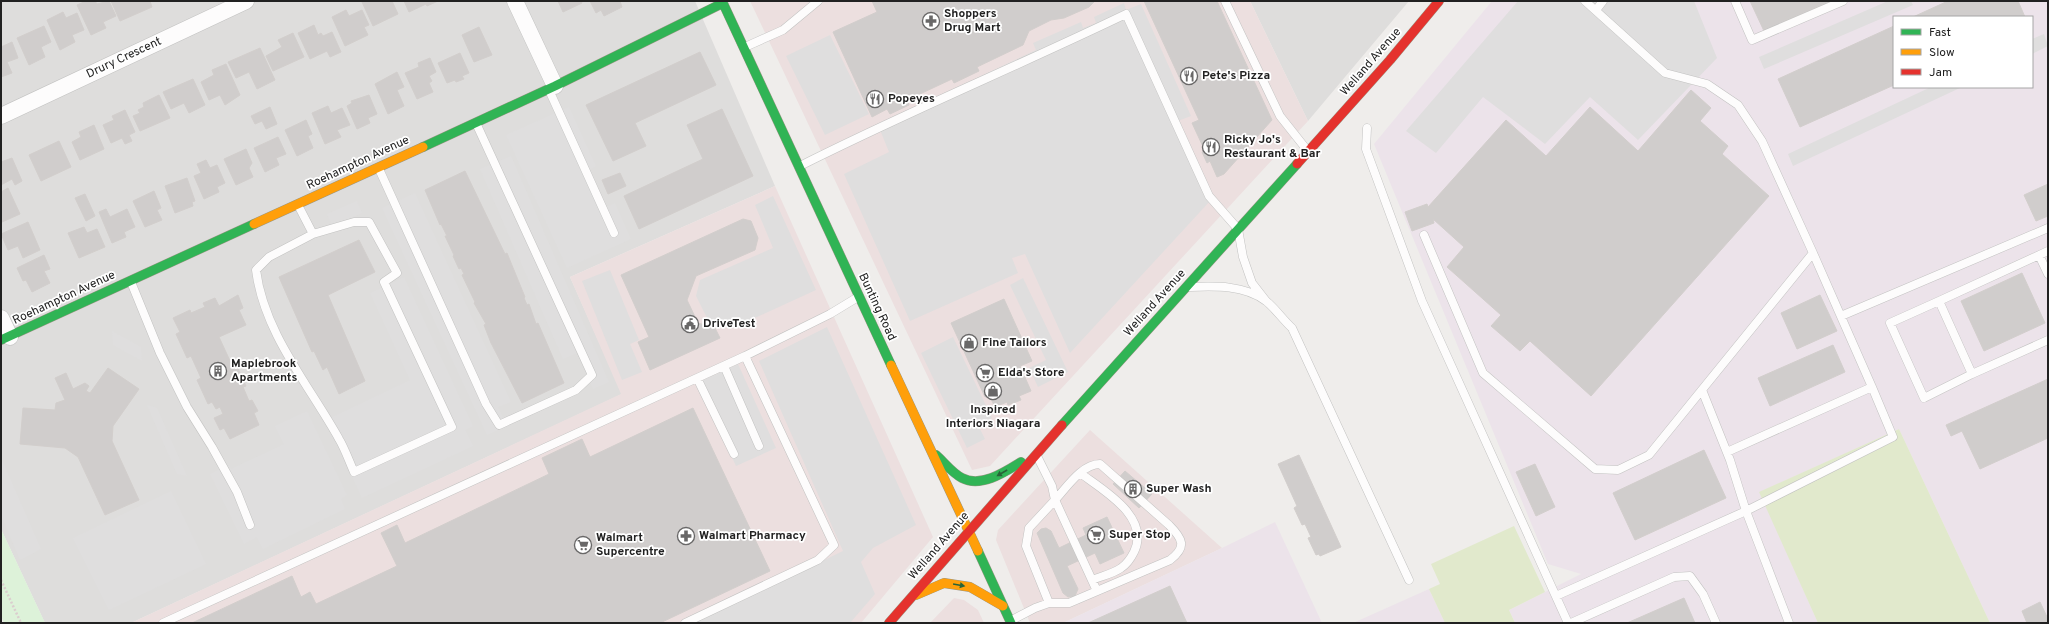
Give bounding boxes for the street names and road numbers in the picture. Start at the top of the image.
street label: Welland Avenue [1337,25,1405,99]
street label: Drury Crescent [84,34,164,82]
street label: Roehampton Avenue [304,132,412,194]
street label: Welland Avenue [1121,266,1189,340]
street label: Roehampton Avenue [10,267,118,329]
street label: Bunting Road [854,271,900,343]
street label: Welland Avenue [905,509,973,583]

